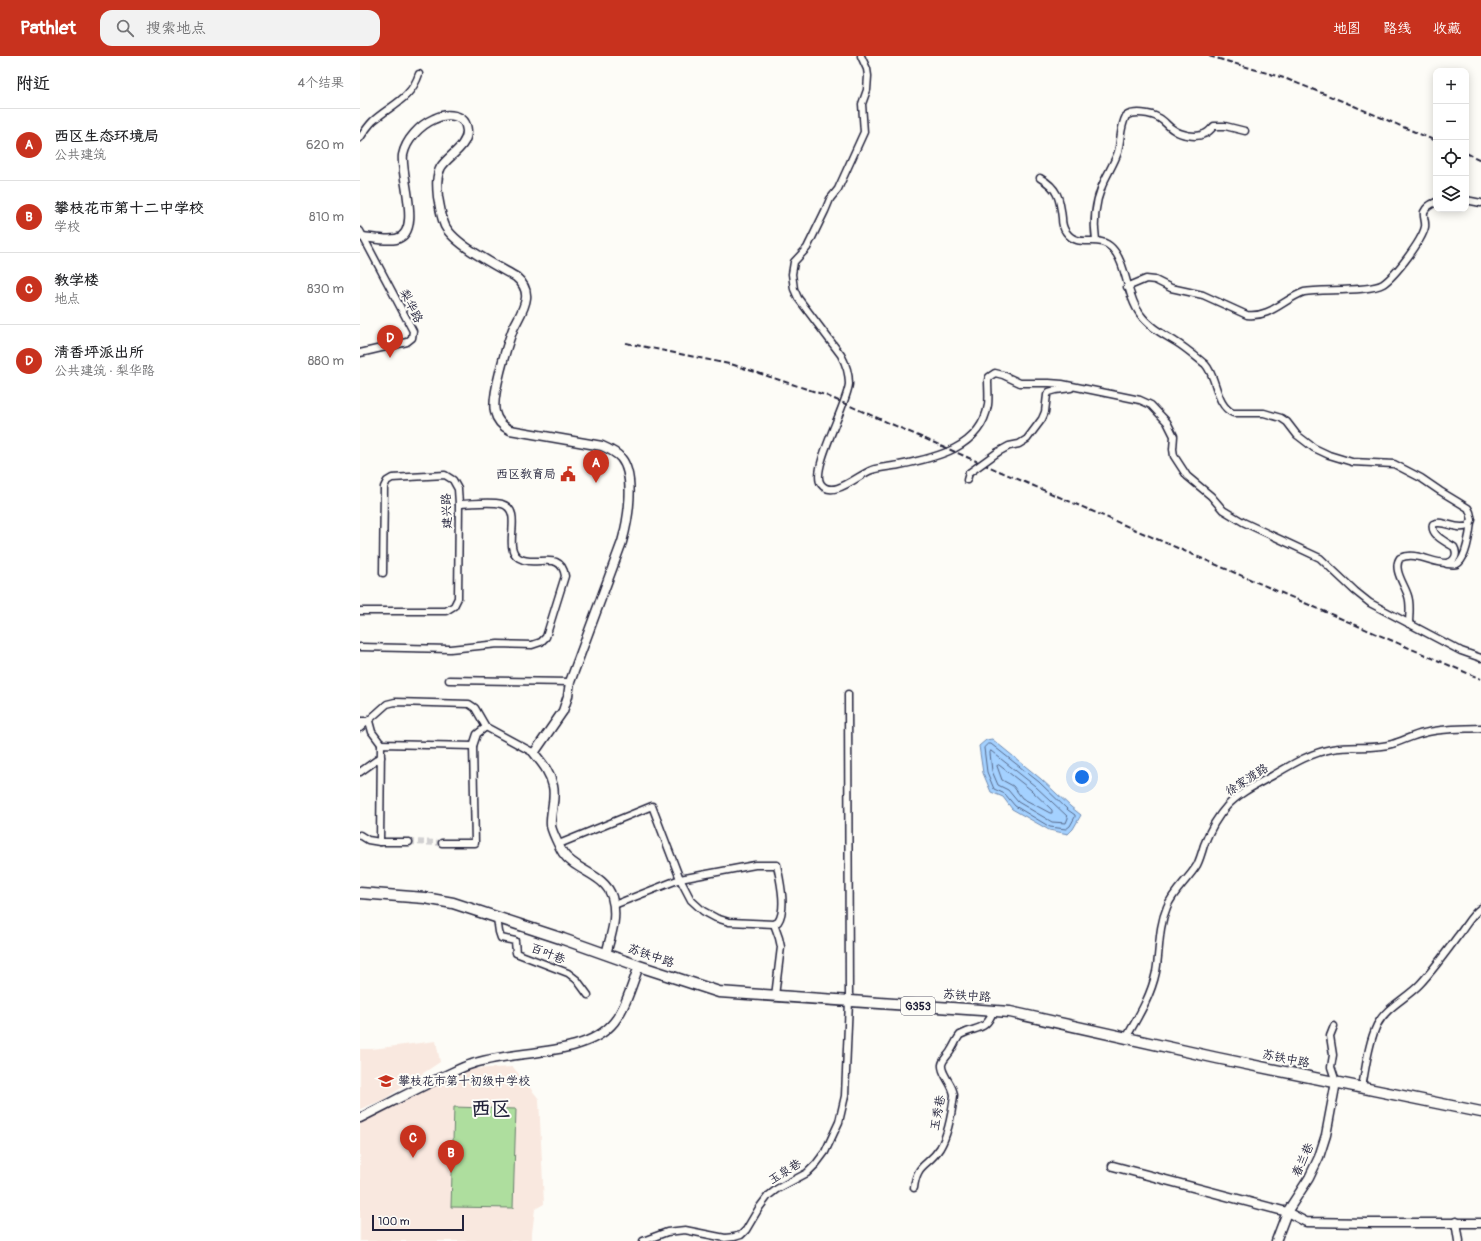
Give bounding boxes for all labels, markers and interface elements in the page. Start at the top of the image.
search box [100,10,380,46]
text: Pathlet [20,16,76,40]
icon: search [114,17,136,39]
text: 搜索地点 [146,19,206,38]
text: 地图 [1333,20,1361,37]
text: 路线 [1383,20,1411,37]
text: 收藏 [1433,20,1461,37]
map controls [1433,68,1469,212]
button: + [1433,68,1469,104]
text: 附近 [16,73,50,94]
text: 4个结果 [297,75,344,91]
button: − [1433,104,1469,140]
text: 西区生态环境局 [54,127,159,146]
text: A [25,137,33,153]
text: 620 m [306,137,344,153]
button: locate [1433,140,1469,176]
text: 公共建筑 [54,147,106,163]
button: layers [1433,176,1469,212]
text: 攀枝花市第十二中学校 [54,199,204,218]
text: B [25,209,33,225]
text: 810 m [309,209,344,225]
text: 学校 [54,219,80,235]
text: 教学楼 [54,271,99,290]
text: C [25,281,33,297]
text: 830 m [307,281,344,297]
street label: 梨华路 [396,287,426,325]
text: 地点 [54,291,80,307]
pin: D [377,325,403,358]
text: 清香坪派出所 [54,343,144,362]
text: D [25,353,33,369]
text: 880 m [308,353,344,369]
text: 公共建筑 · 梨华路 [54,363,155,379]
pin: A [583,450,609,483]
public building icon: 西区教育局 [559,465,577,483]
place label: 西区教育局 [496,467,556,482]
street label: 建兴路 [439,493,455,529]
street label: 徐家渡路 [1223,761,1271,799]
your location [1072,767,1092,787]
street label: 百叶巷 [529,941,567,967]
street label: 苏铁中路 [626,941,676,971]
street label: 苏铁中路 [943,987,991,1005]
road number: G353 [901,997,935,1015]
street label: 苏铁中路 [1261,1047,1311,1071]
school or university icon: 攀枝花市第十初级中学校 [377,1072,395,1090]
place label: 攀枝花市第十初级中学校 [398,1074,530,1089]
street label: 玉秀巷 [927,1094,949,1132]
district label: 西区 [471,1096,511,1121]
pin: C [400,1125,426,1158]
pin: B [438,1140,464,1173]
street label: 春兰巷 [1289,1140,1317,1180]
street label: 玉泉巷 [766,1156,804,1188]
scale bar [372,1213,464,1232]
text: 100 m [378,1215,409,1228]

